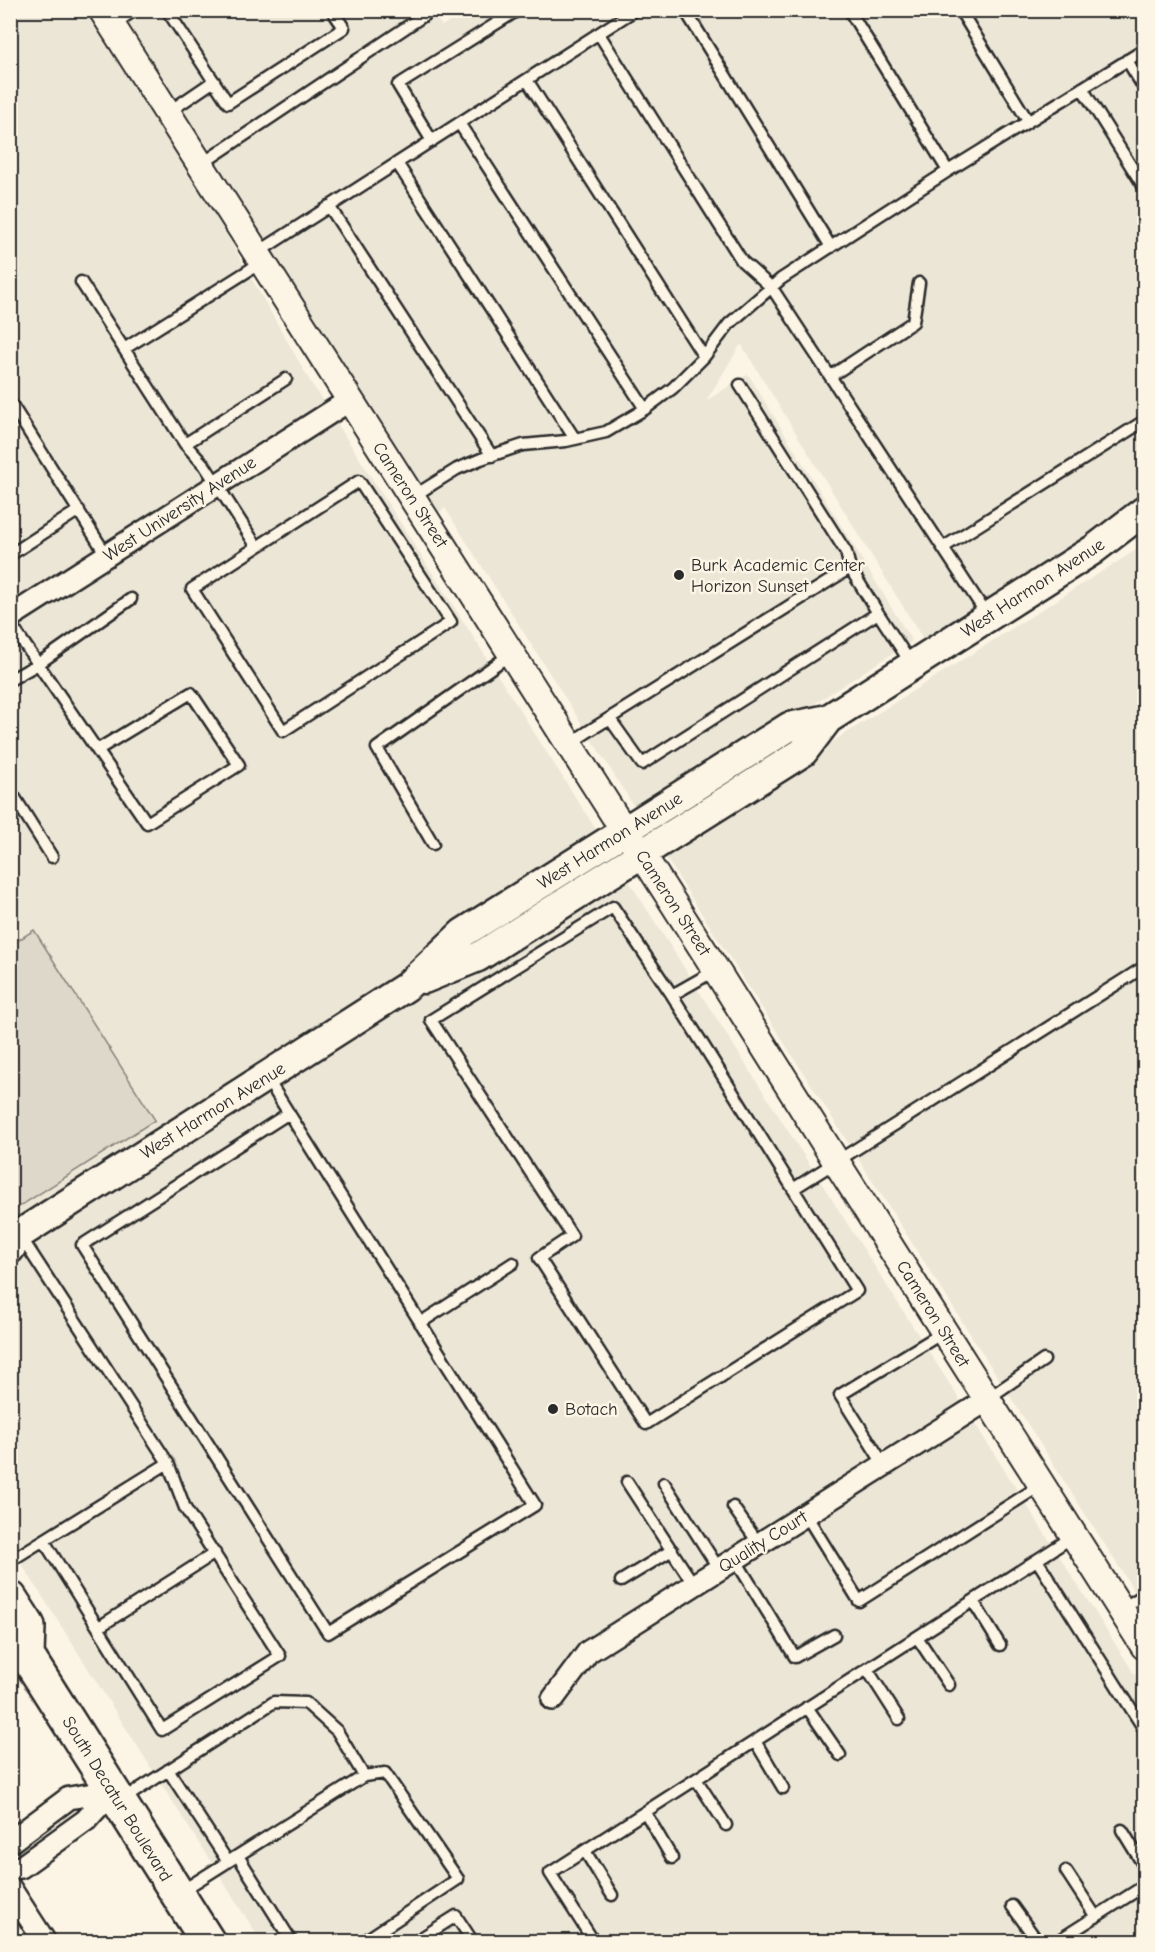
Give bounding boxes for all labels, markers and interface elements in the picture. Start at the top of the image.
street label: Cameron Street [368,438,452,552]
street label: West University Avenue [100,452,260,566]
street label: West Harmon Avenue [957,534,1109,642]
place label: Burk Academic Center Horizon Sunset [691,555,866,597]
marker: Burk Academic Center Horizon Sunset [672,568,686,582]
street label: West Harmon Avenue [534,788,686,894]
street label: Cameron Street [631,846,715,960]
street label: West Harmon Avenue [137,1058,289,1164]
street label: Cameron Street [892,1257,975,1372]
place label: Botach [565,1399,618,1420]
marker: Botach [546,1402,560,1416]
street label: Quality Court [715,1506,812,1578]
street label: South Decatur Boulevard [58,1713,176,1885]

